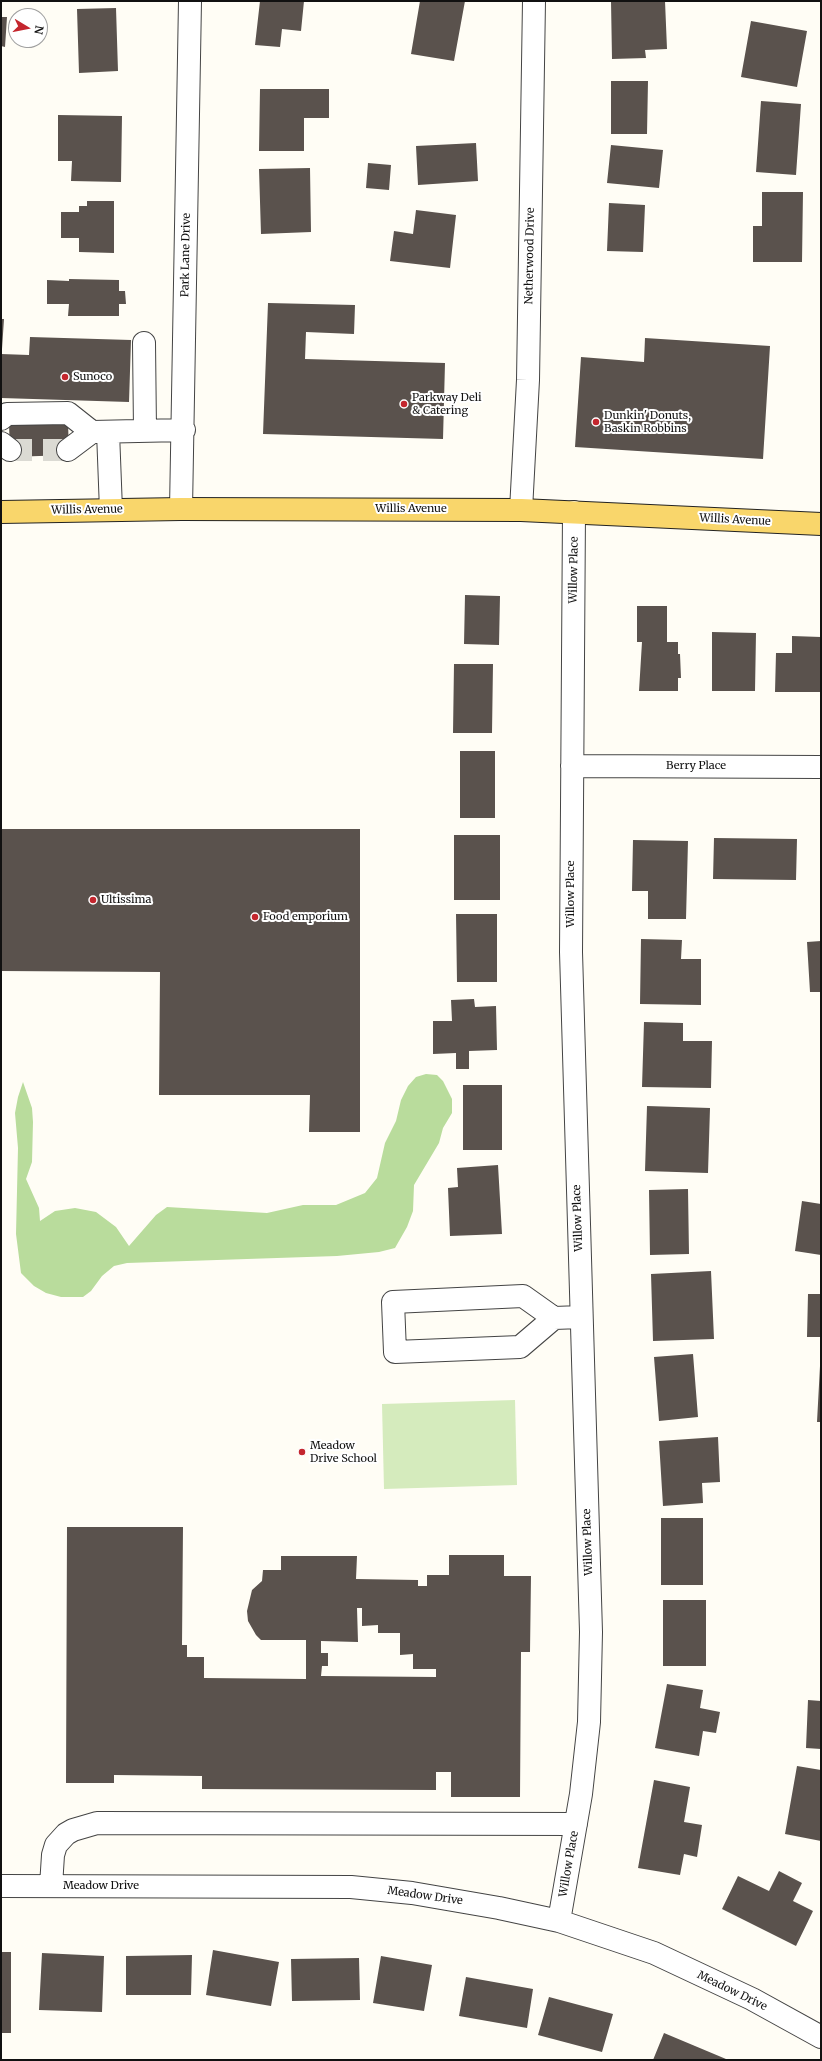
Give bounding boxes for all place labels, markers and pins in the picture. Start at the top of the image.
place label: Sunoco [73,370,112,384]
marker: Sunoco [60,372,70,382]
place label: Parkway Deli & Catering [412,391,482,417]
marker: Parkway Deli & Catering [399,399,409,409]
place label: Dunkin' Donuts, Baskin Robbins [604,409,691,435]
marker: Dunkin' Donuts, Baskin Robbins [591,417,601,427]
place label: Ultissima [101,893,151,907]
marker: Ultissima [88,895,98,905]
place label: Food emporium [263,910,348,924]
marker: Food emporium [250,912,260,922]
place label: Meadow Drive School [310,1439,377,1465]
marker: Meadow Drive School [297,1447,307,1457]

